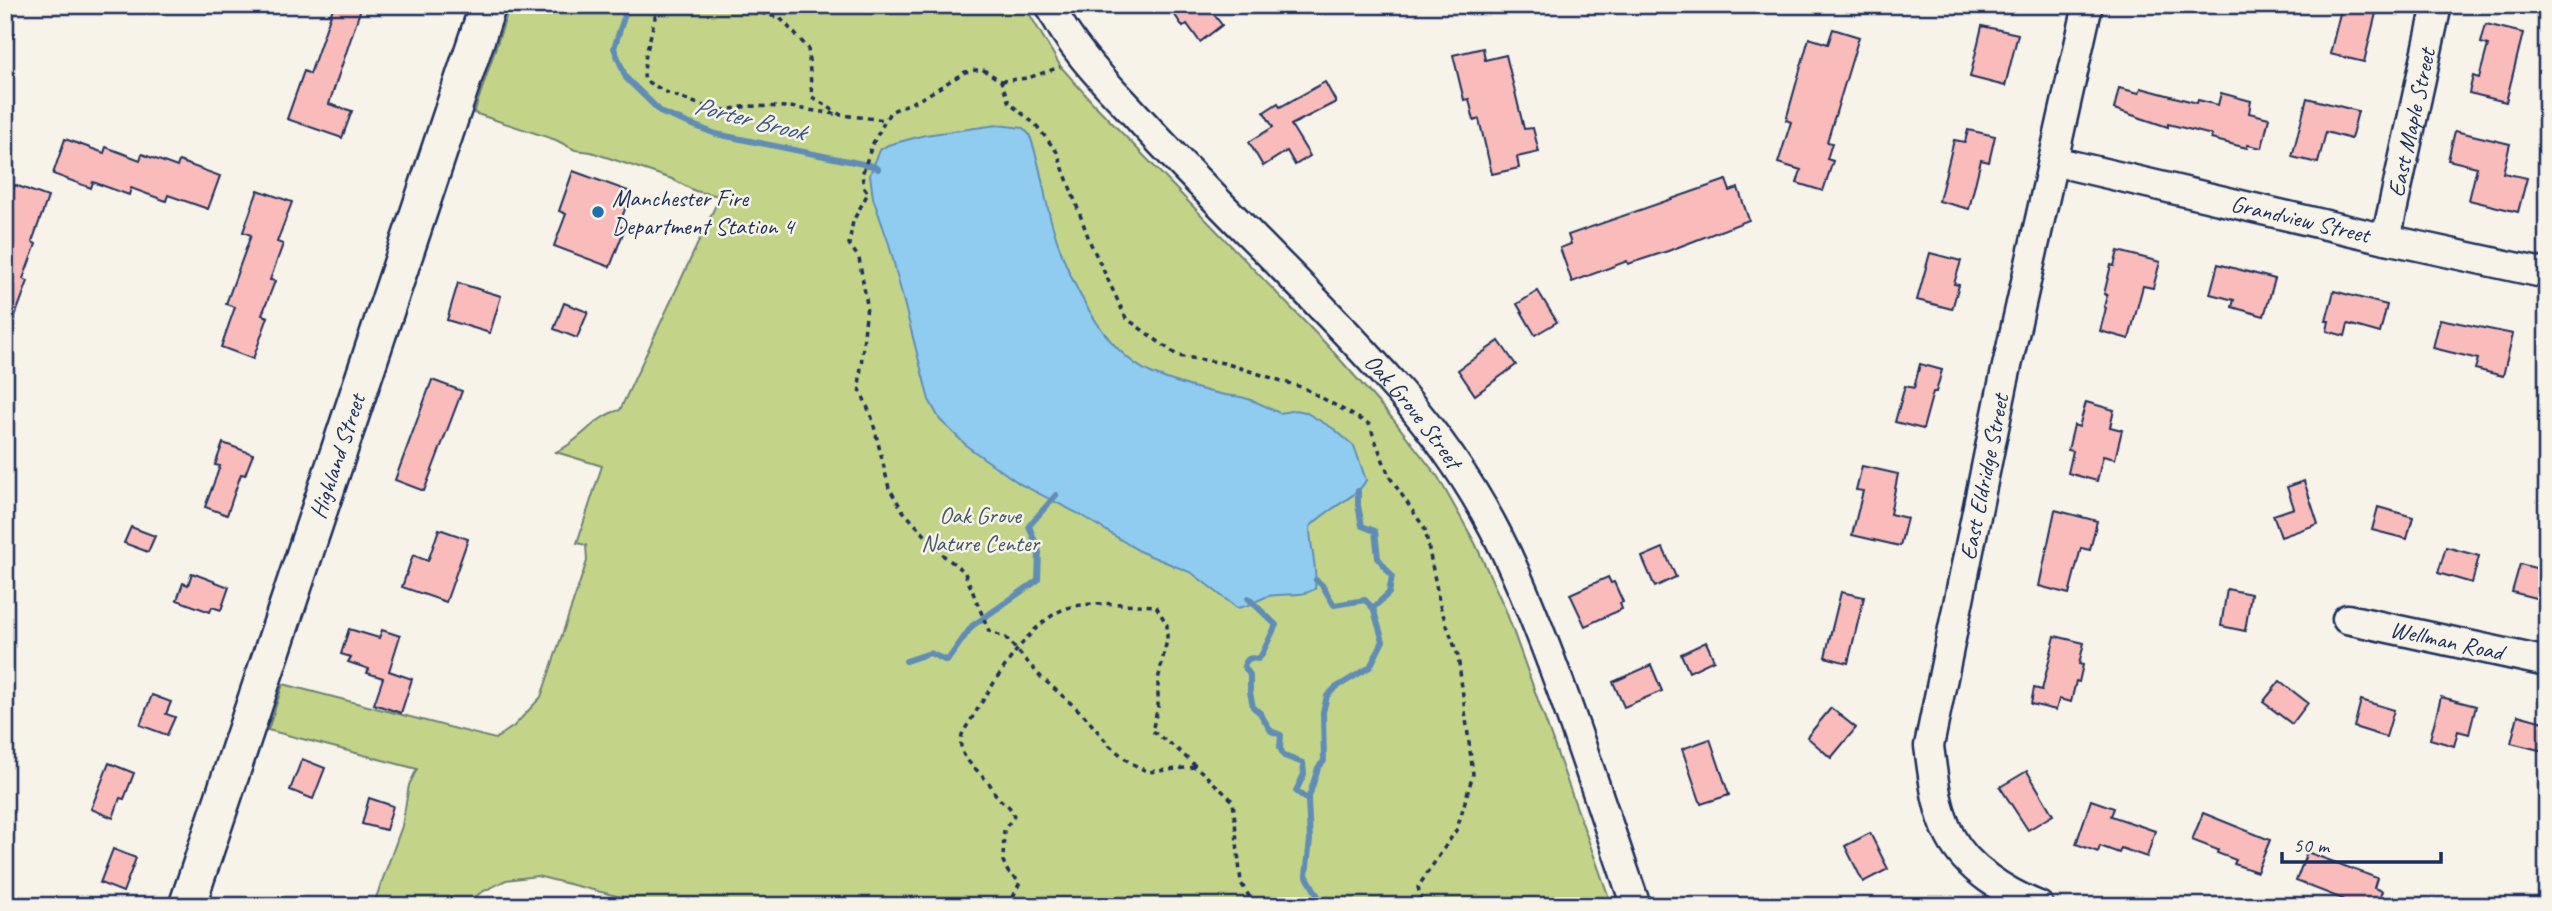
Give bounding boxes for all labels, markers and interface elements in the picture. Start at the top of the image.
street label: East Maple Street [2381,44,2442,200]
water label: Porter Brook [691,89,813,149]
place label: Manchester Fire Department Station 4 [612,183,796,241]
street label: Grandview Street [2228,188,2375,250]
marker: Manchester Fire Department Station 4 [590,204,606,220]
street label: Oak Grove Street [1358,347,1470,477]
street label: Highland Street [302,388,373,522]
street label: East Eldridge Street [1952,390,2016,562]
park label: Oak Grove Nature Center [921,500,1041,558]
street label: Wellman Road [2388,614,2509,668]
scale bar [2282,820,2442,864]
text: 50 m [2293,832,2331,858]

